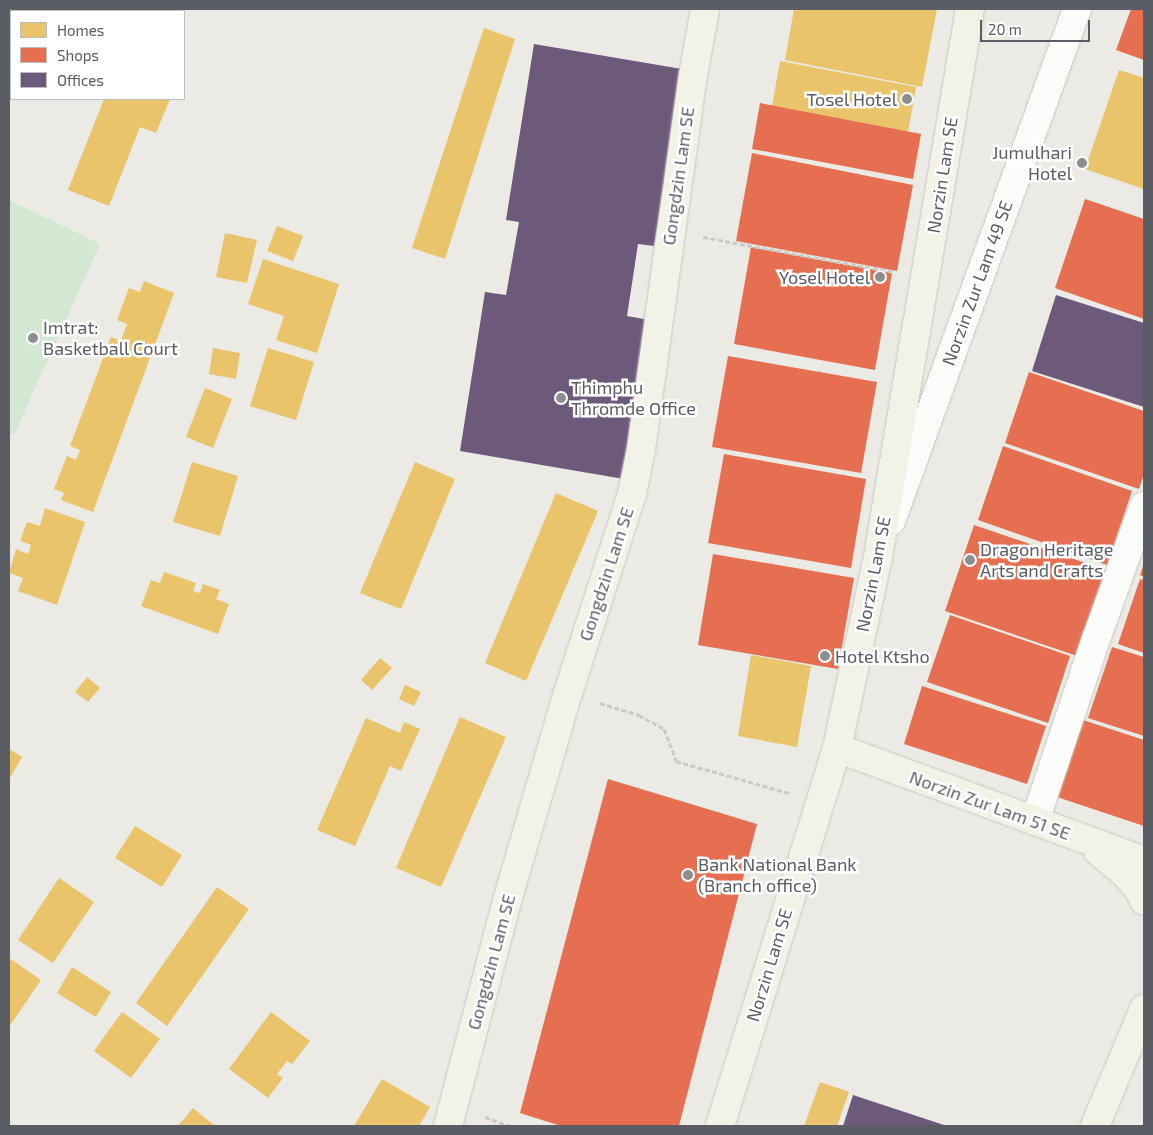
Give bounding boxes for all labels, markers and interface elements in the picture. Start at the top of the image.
legend [10,10,185,100]
scale bar [983,10,1093,42]
text: 20 m [988,20,1022,38]
text: Homes [57,21,104,39]
text: Shops [57,46,99,64]
text: Offices [57,71,104,89]
place label: Tosel Hotel [806,88,897,110]
marker: Tosel Hotel [901,93,913,105]
street label: Gongdzin Lam SE [658,105,698,247]
street label: Norzin Lam SE [922,115,962,235]
place label: Jumulhari Hotel [992,142,1072,184]
marker: Jumulhari Hotel [1076,157,1088,169]
street label: Norzin Zur Lam 49 SE [937,197,1017,369]
place label: Yosel Hotel [778,266,870,288]
marker: Yosel Hotel [874,271,886,283]
place label: Imtrat: Basketball Court [43,317,178,359]
marker: Imtrat: Basketball Court [27,332,39,344]
place label: Thimphu Thromde Office [571,377,696,419]
marker: Thimphu Thromde Office [555,392,567,404]
street label: Gongdzin Lam SE [574,504,638,644]
street label: Norzin Lam SE [851,514,895,634]
place label: Dragon Heritage Arts and Crafts [980,539,1113,582]
marker: Dragon Heritage Arts and Crafts [964,554,976,566]
place label: Hotel Ktsho [835,645,930,667]
marker: Hotel Ktsho [819,650,831,662]
street label: Norzin Zur Lam 51 SE [907,766,1073,844]
place label: Bank National Bank (Branch office) [698,854,857,896]
marker: Bank National Bank (Branch office) [682,869,694,881]
street label: Gongdzin Lam SE [463,892,519,1032]
street label: Norzin Lam SE [742,906,796,1024]

